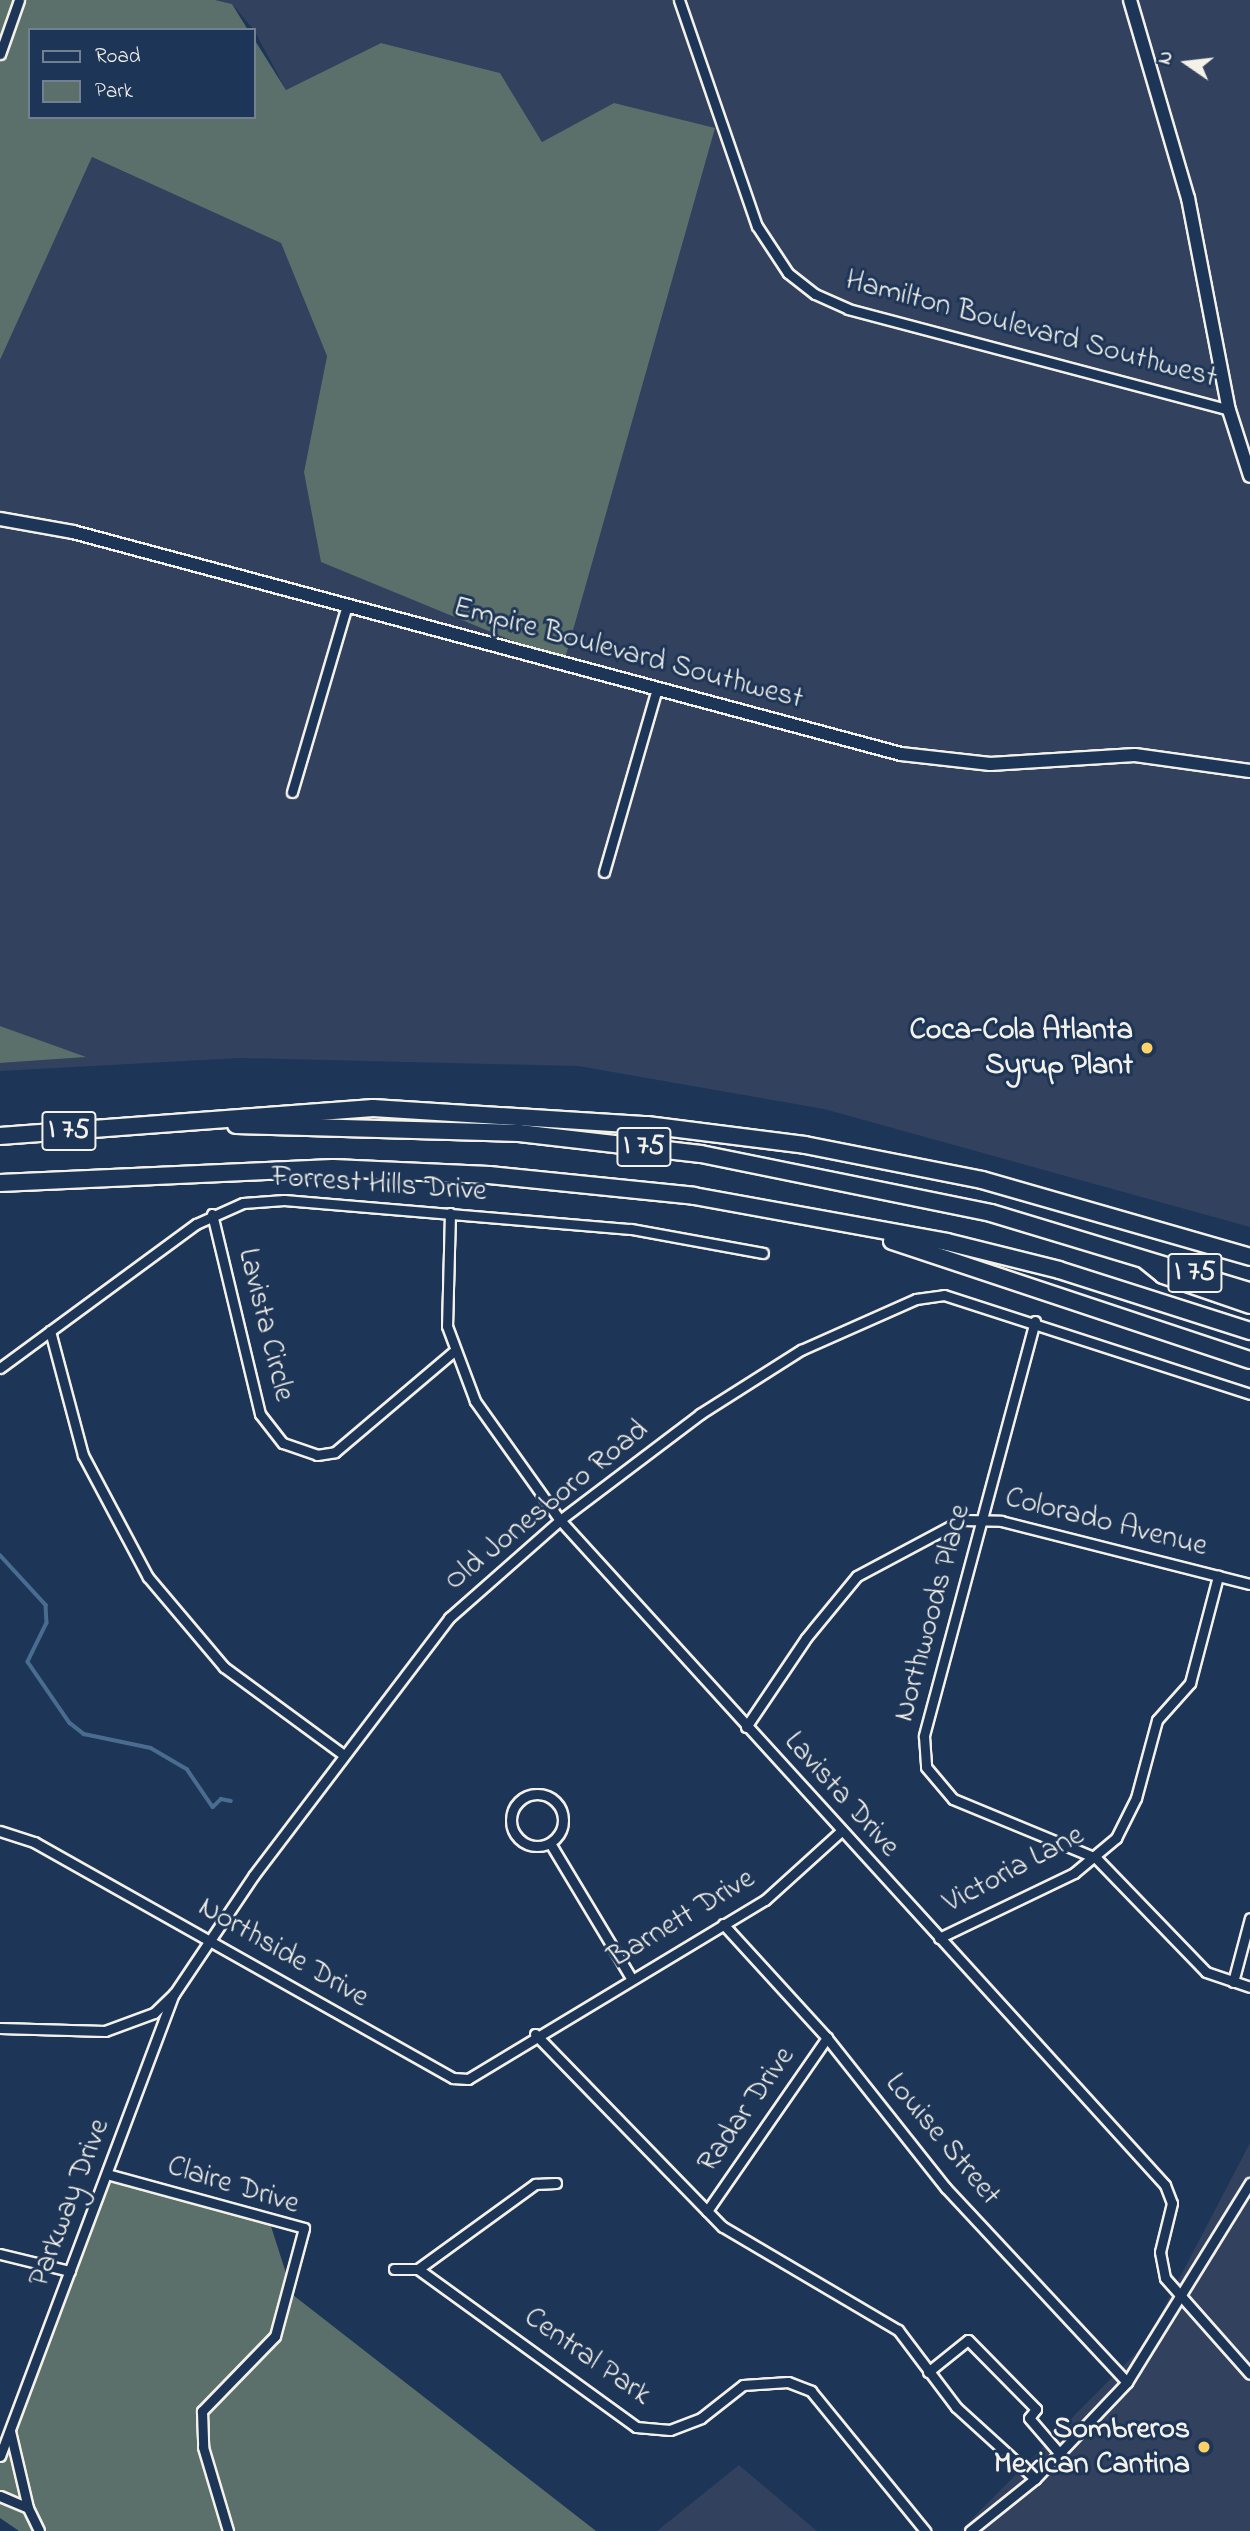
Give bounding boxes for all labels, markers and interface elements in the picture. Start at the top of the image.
legend [28,28,256,119]
north arrow [1152,28,1222,98]
text: Road [95,42,141,72]
text: N [1151,48,1181,67]
text: Park [95,77,133,107]
street label: Hamilton Boulevard Southwest [841,263,1221,397]
street label: Empire Boulevard Southwest [449,590,807,718]
place label: Coca-Cola Atlanta Syrup Plant [909,1013,1133,1084]
marker: Coca-Cola Atlanta Syrup Plant [1139,1040,1155,1056]
road number: I 75 [41,1106,97,1156]
road number: I 75 [616,1122,672,1172]
street label: Forrest Hills Drive [270,1160,488,1210]
street label: Lavista Circle [229,1245,301,1405]
road number: I 75 [1167,1248,1223,1298]
street label: Old Jonesboro Road [438,1413,656,1599]
street label: Colorado Avenue [1001,1480,1211,1566]
street label: Northwoods Place [887,1501,979,1725]
street label: Lavista Drive [775,1725,907,1865]
street label: Victoria Lane [938,1818,1090,1922]
street label: Barnett Drive [602,1861,762,1977]
street label: Northside Drive [191,1890,375,2016]
street label: Radar Drive [691,2040,803,2180]
street label: Louise Street [876,2067,1008,2213]
street label: Parkway Drive [21,2114,119,2292]
street label: Claire Drive [163,2149,303,2223]
street label: Central Park [516,2300,658,2414]
place label: Sombreros Mexican Cantina [994,2412,1190,2482]
marker: Sombreros Mexican Cantina [1196,2439,1212,2455]

